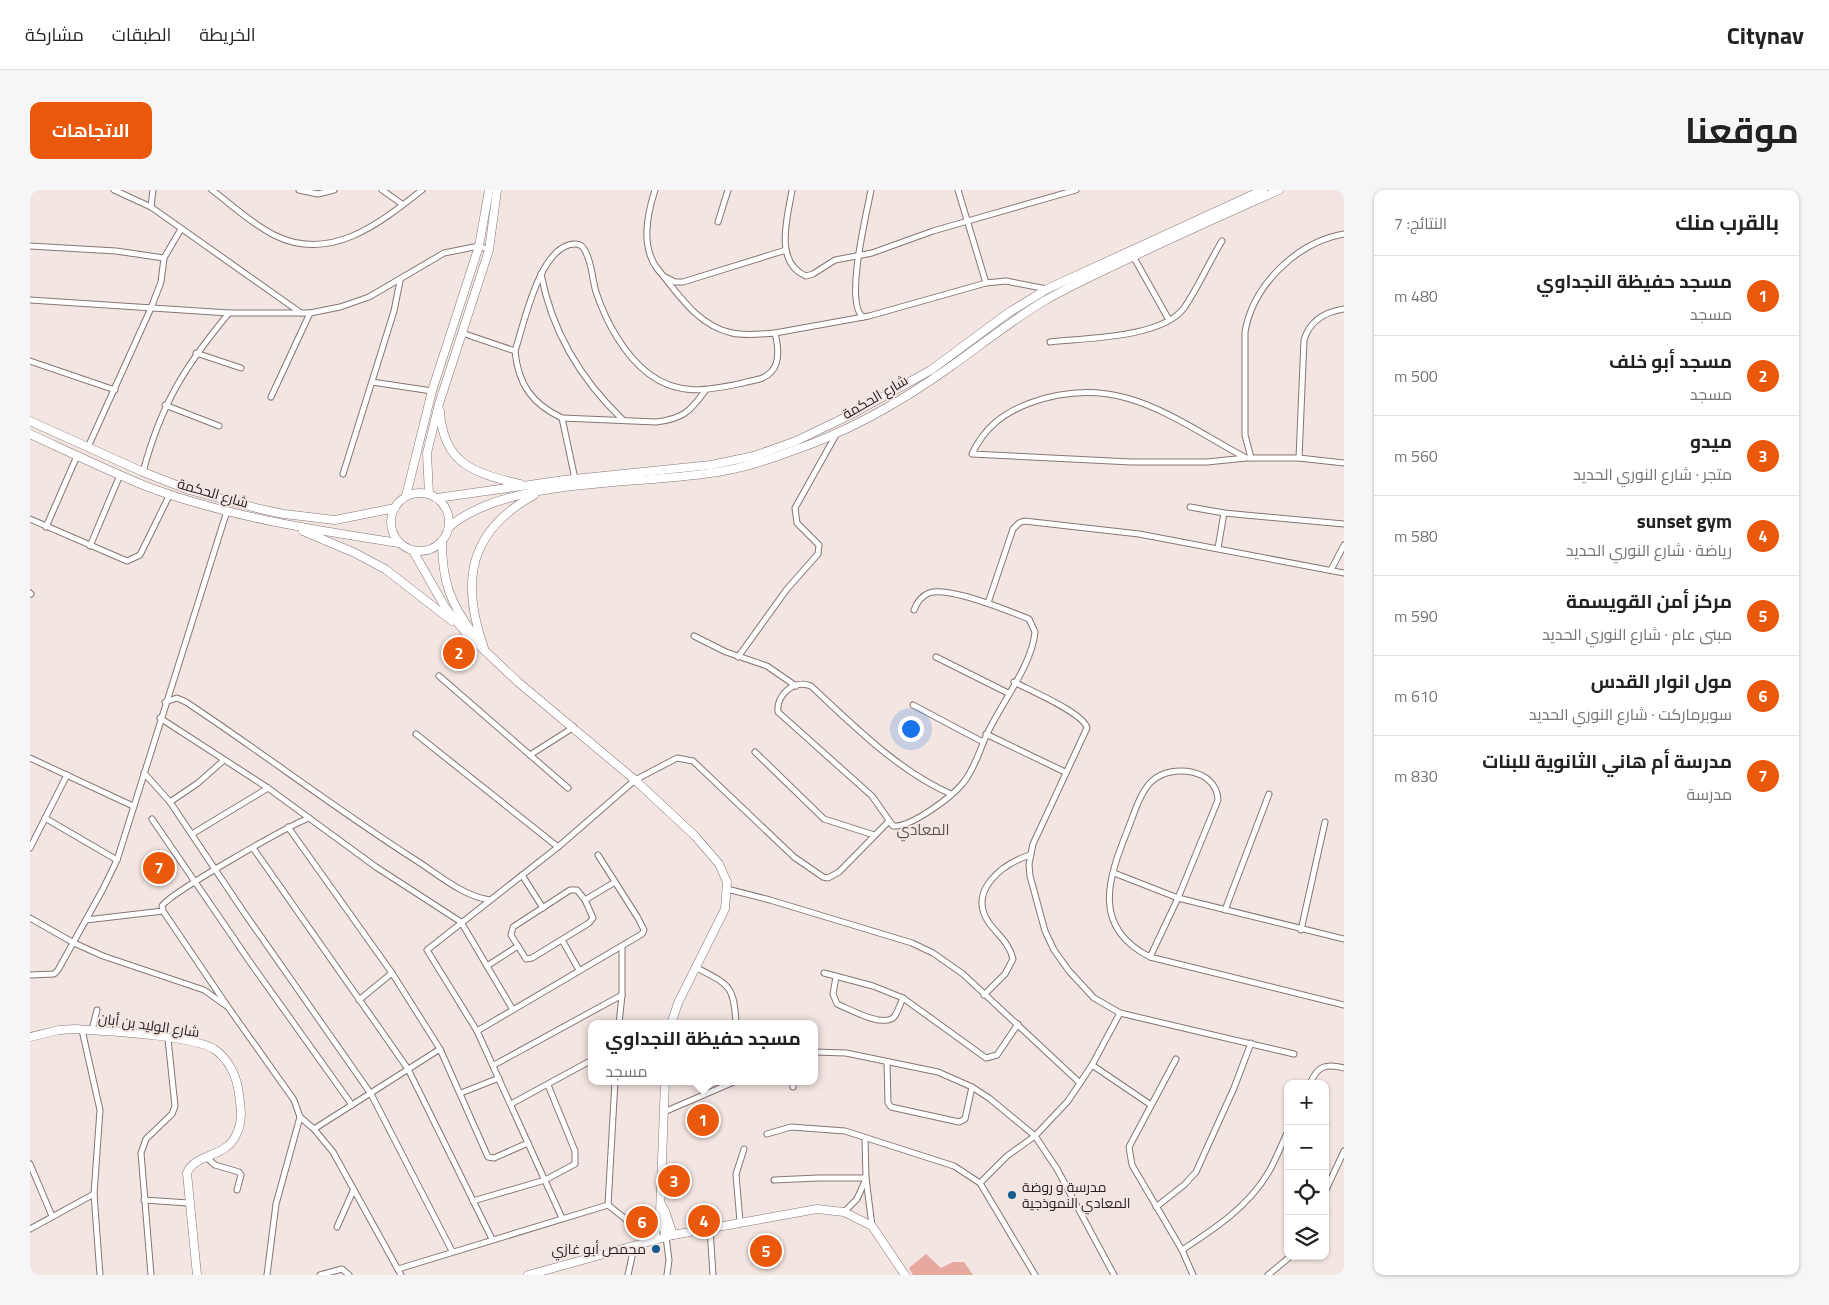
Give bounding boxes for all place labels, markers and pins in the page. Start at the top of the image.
pin: 2 [443,634,475,672]
pin: 7 [143,849,175,887]
pin: 1 [687,1101,719,1139]
pin: 3 [658,1162,690,1200]
place label: مدرسة و روضة المعادي النموذجية [1022,1176,1131,1215]
marker: مدرسة و روضة المعادي النموذجية [1006,1189,1018,1201]
pin: 4 [688,1202,720,1240]
pin: 6 [626,1203,658,1241]
pin: 5 [750,1232,782,1270]
place label: محمص أبو غازي [552,1238,646,1261]
marker: محمص أبو غازي [650,1243,662,1255]

